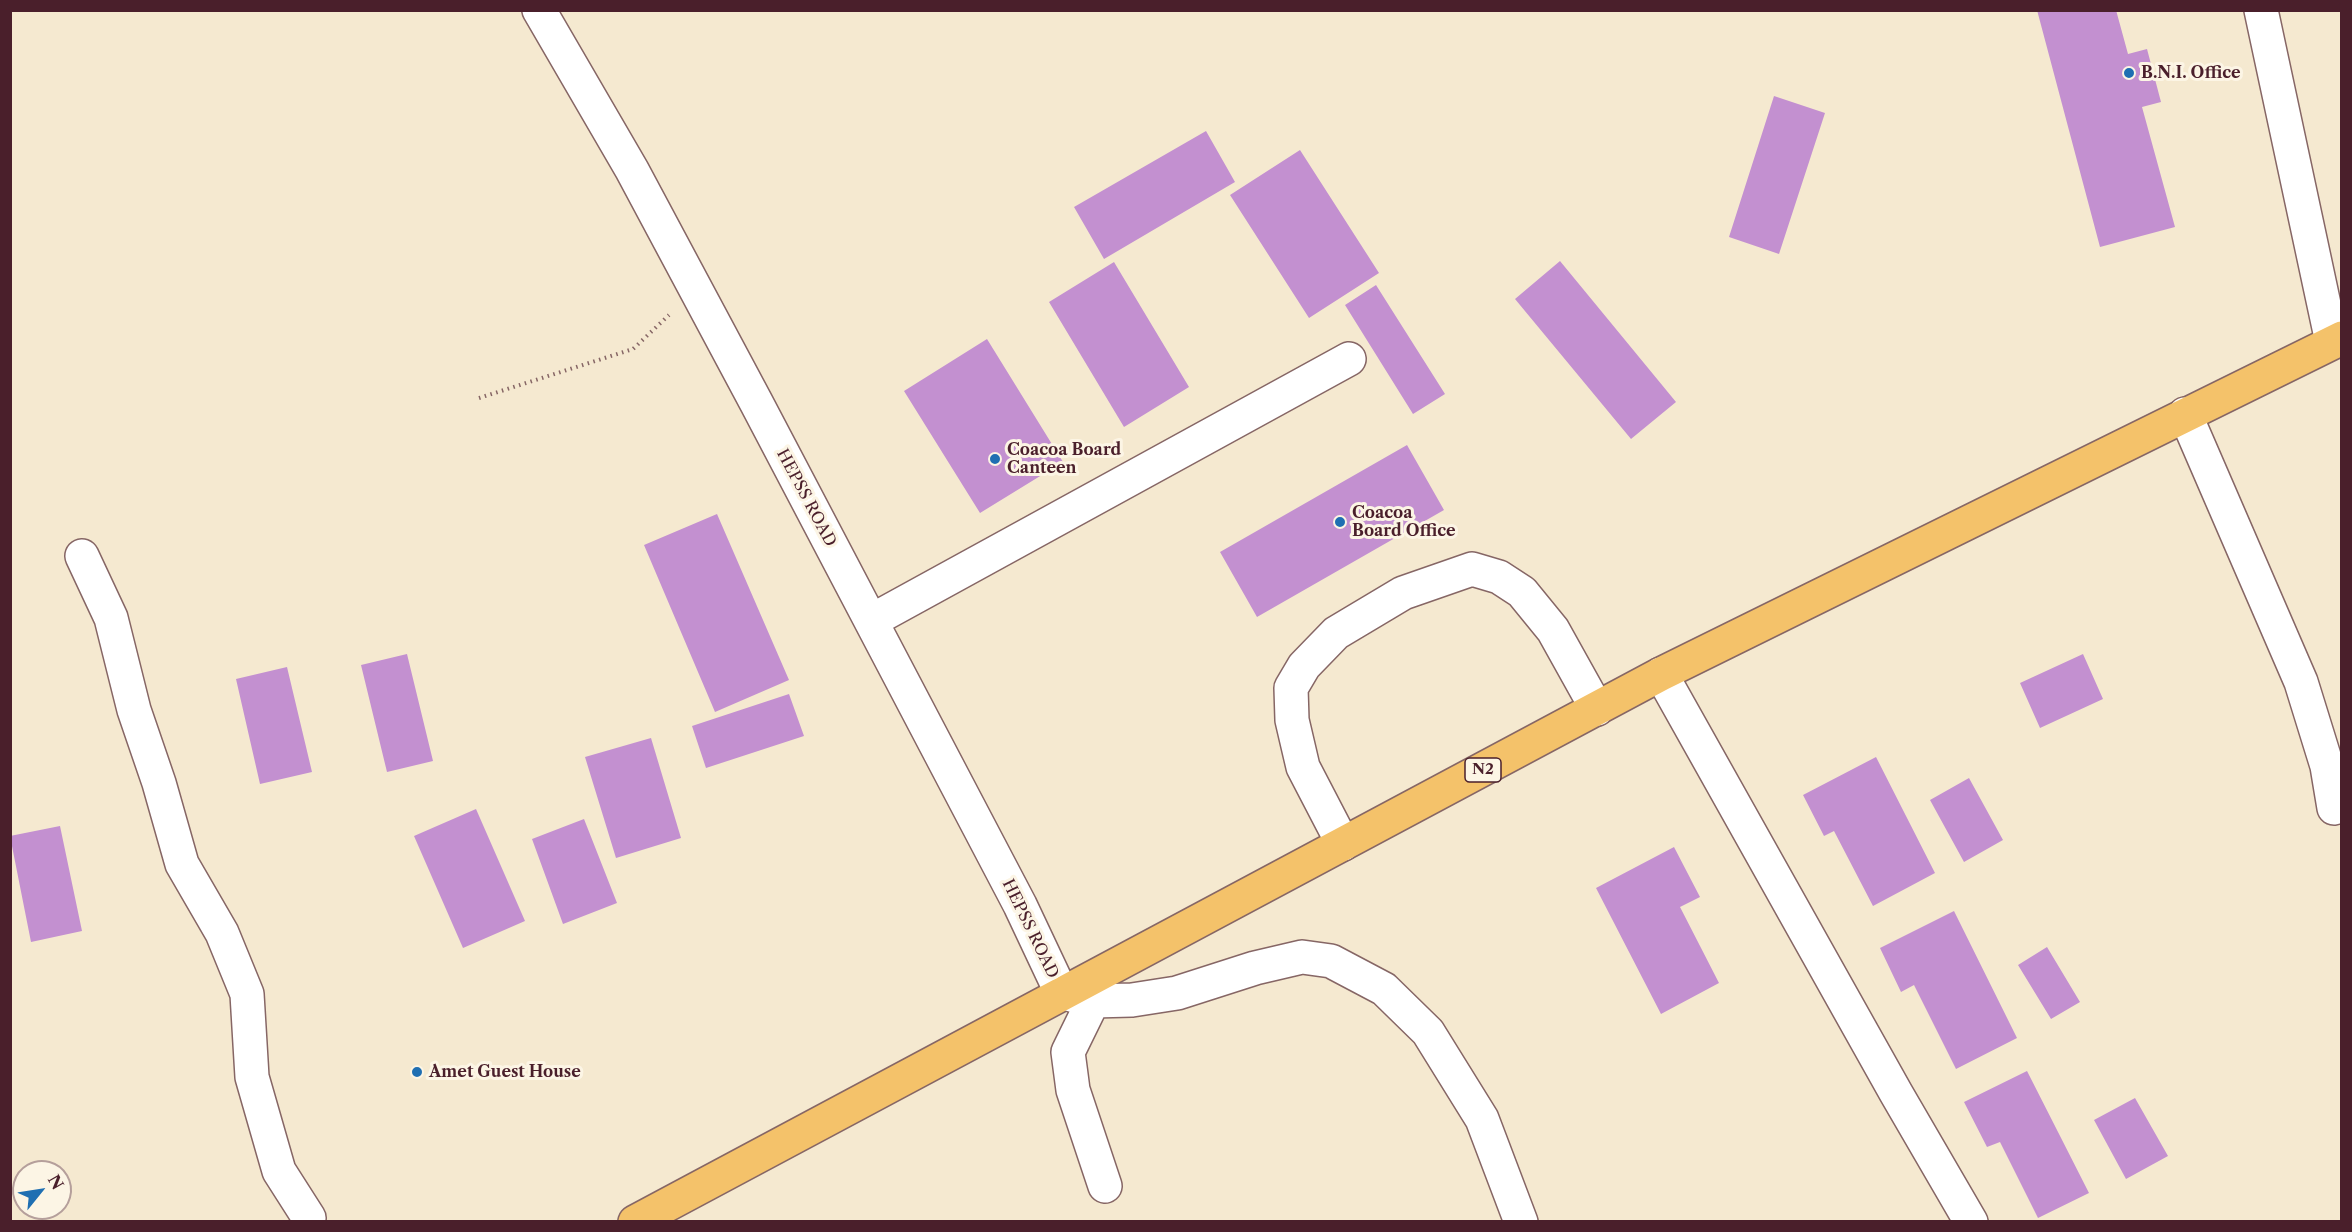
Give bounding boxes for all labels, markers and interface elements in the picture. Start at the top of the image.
place label: B.N.I. Office [2141,63,2241,83]
marker: B.N.I. Office [2122,66,2136,80]
place label: Coacoa Board Canteen [1007,440,1121,478]
street label: HEPSS ROAD [772,446,840,550]
marker: Coacoa Board Canteen [988,452,1002,466]
place label: Coacoa Board Office [1352,503,1456,541]
marker: Coacoa Board Office [1333,515,1347,529]
road number: N2 [1465,758,1501,782]
street label: HEPSS ROAD [998,876,1062,982]
place label: Amet Guest House [429,1062,581,1082]
marker: Amet Guest House [410,1065,424,1079]
north arrow [12,1160,72,1220]
text: N [44,1171,68,1193]

